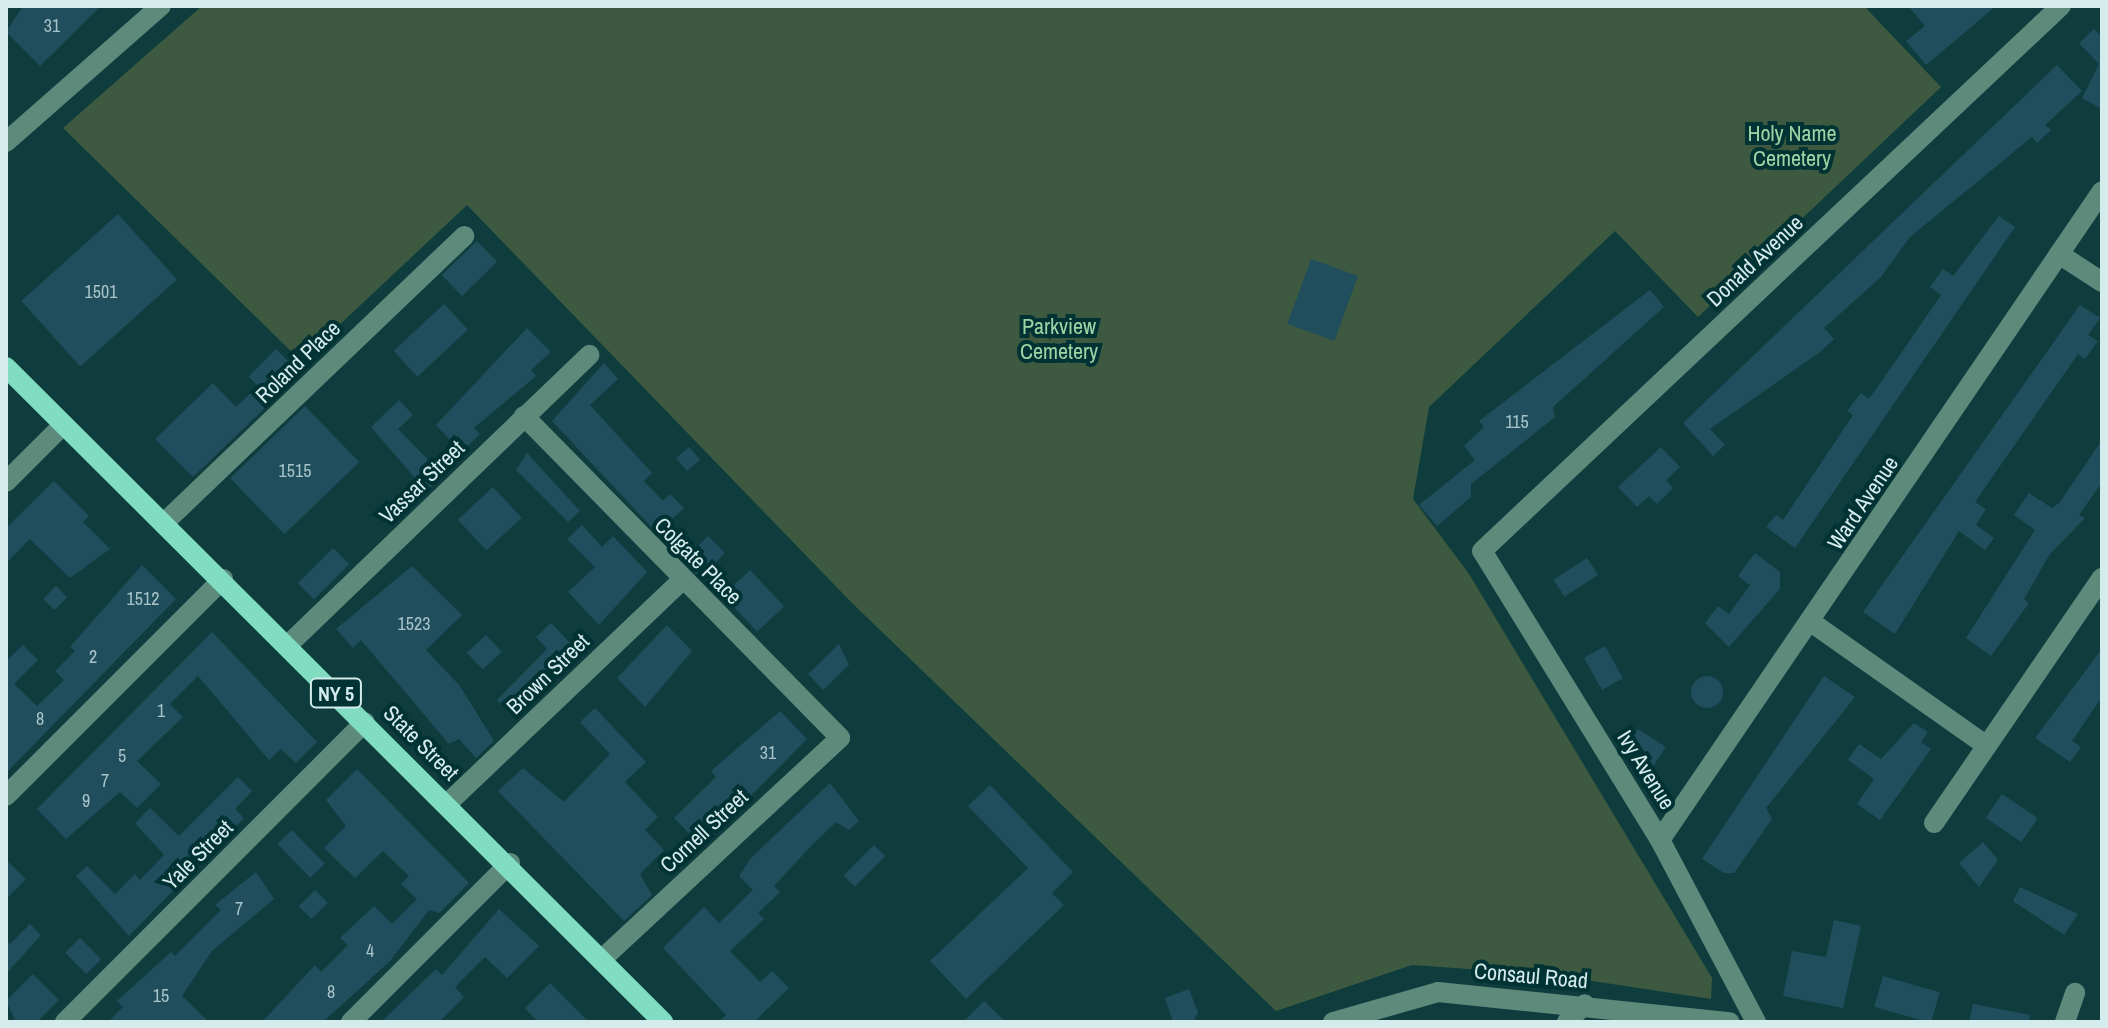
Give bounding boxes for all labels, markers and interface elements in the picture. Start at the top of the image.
house number: 31 [44,15,60,37]
park label: Holy Name Cemetery [1747,120,1837,172]
street label: Donald Avenue [1701,209,1809,313]
house number: 1501 [85,281,117,303]
park label: Parkview Cemetery [1020,313,1098,364]
street label: Roland Place [250,315,346,409]
house number: 115 [1505,411,1529,433]
street label: Vassar Street [374,435,470,529]
street label: Ward Avenue [1822,451,1904,555]
house number: 1515 [279,460,311,482]
street label: Colgate Place [649,512,747,610]
house number: 1512 [127,588,159,610]
house number: 1523 [398,613,430,635]
street label: Brown Street [501,628,595,720]
house number: 2 [89,646,97,668]
road number: NY 5 [308,677,364,709]
house number: 1 [157,700,165,722]
street label: State Street [378,700,464,786]
house number: 8 [36,708,44,730]
street label: Ivy Avenue [1611,725,1681,815]
house number: 31 [760,742,776,764]
house number: 5 [118,745,126,767]
house number: 7 [101,770,109,792]
street label: Cornell Street [655,784,753,878]
house number: 9 [82,790,90,812]
street label: Yale Street [158,815,238,895]
house number: 7 [235,898,243,920]
house number: 4 [366,940,374,962]
street label: Consaul Road [1473,958,1589,994]
house number: 8 [327,981,335,1003]
house number: 15 [153,985,169,1007]

